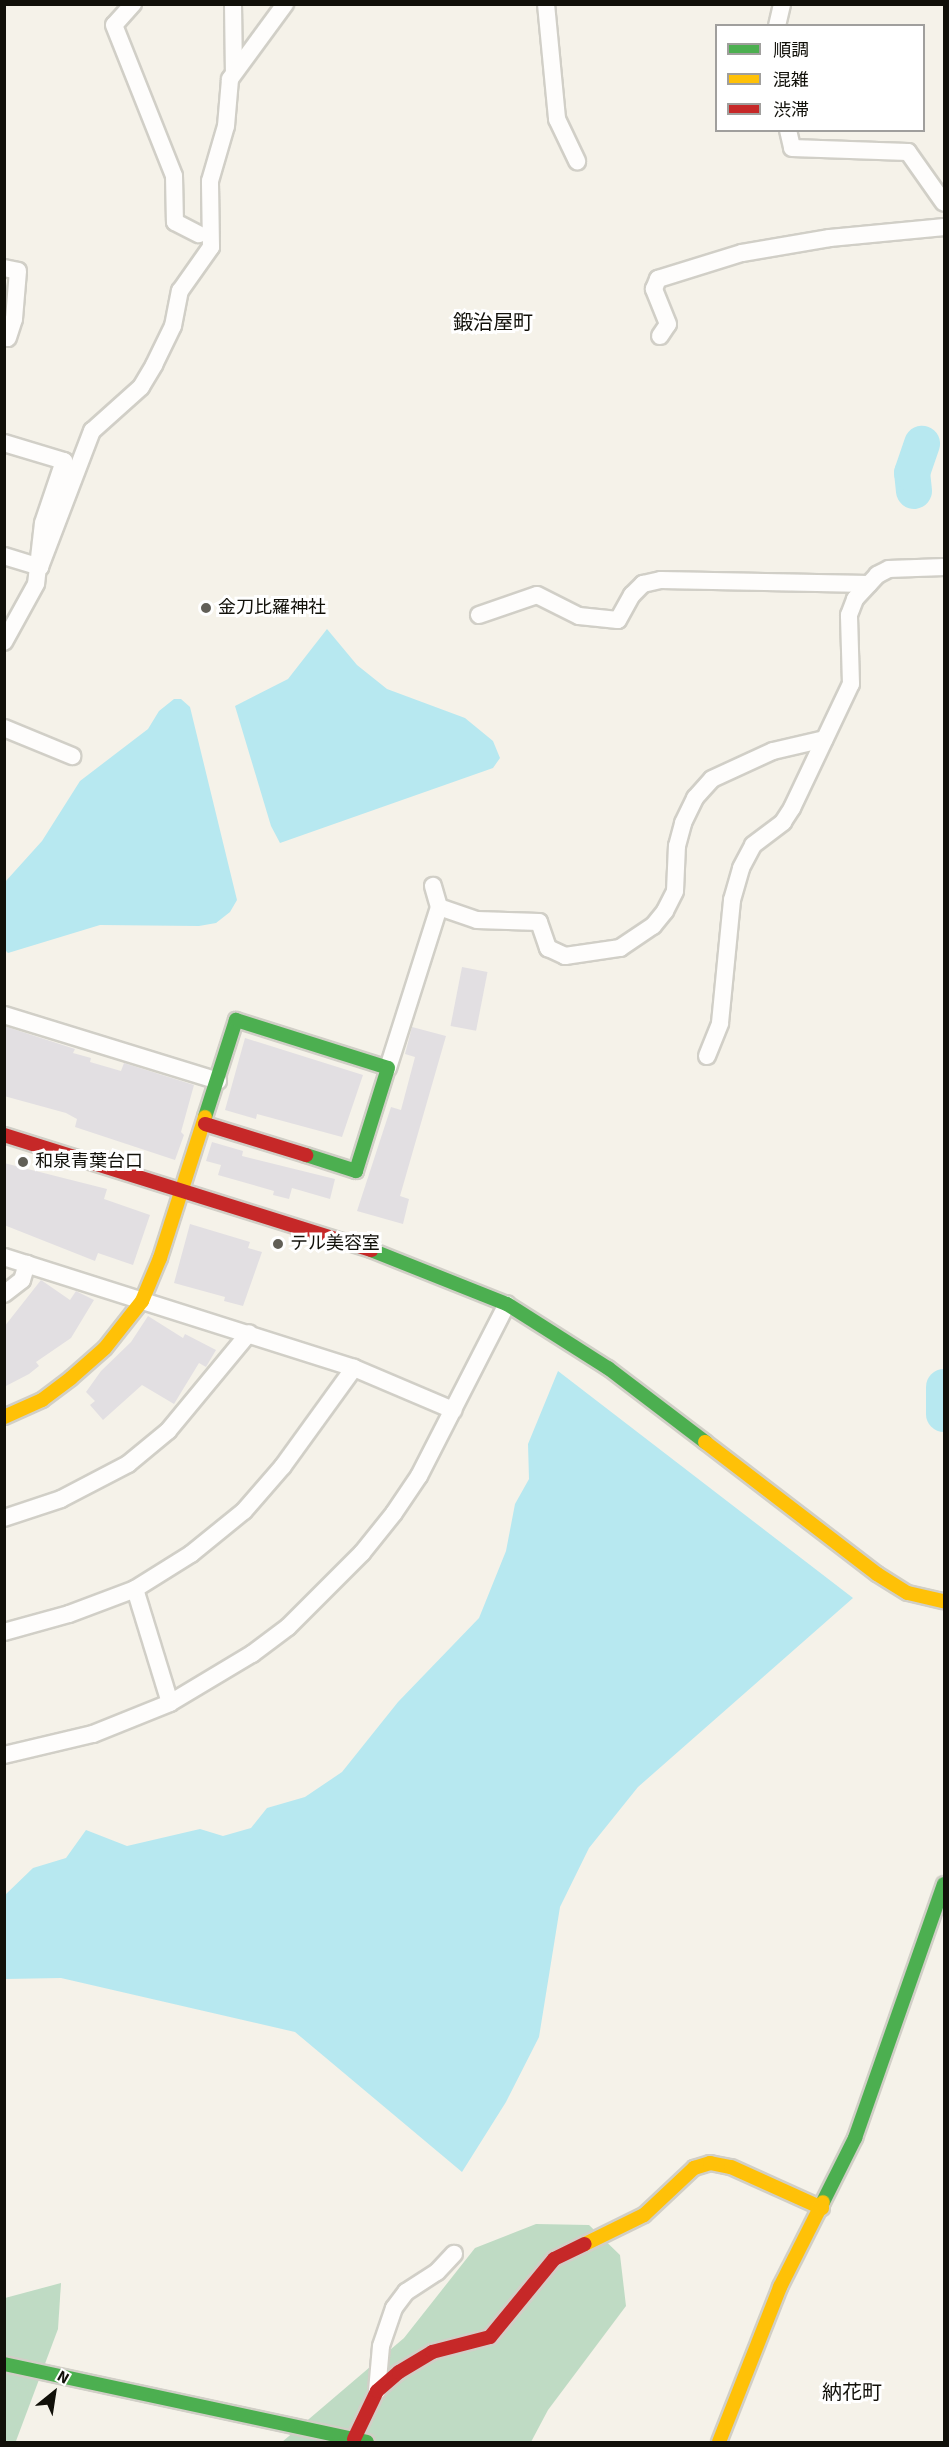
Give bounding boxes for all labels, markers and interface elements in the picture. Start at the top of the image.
legend [715,24,925,132]
text: 順調 [773,38,809,63]
text: 混雑 [773,68,809,93]
text: 渋滞 [773,98,809,123]
district label: 鍛治屋町 [453,311,533,335]
place label: 金刀比羅神社 [218,597,326,619]
marker: 金刀比羅神社 [199,601,213,615]
place label: 和泉青葉台口 [35,1151,143,1173]
marker: 和泉青葉台口 [16,1155,30,1169]
place label: テル美容室 [290,1233,380,1255]
marker: テル美容室 [271,1237,285,1251]
north arrow [24,2363,84,2423]
text: N [53,2365,73,2390]
district label: 納花町 [822,2381,882,2405]

